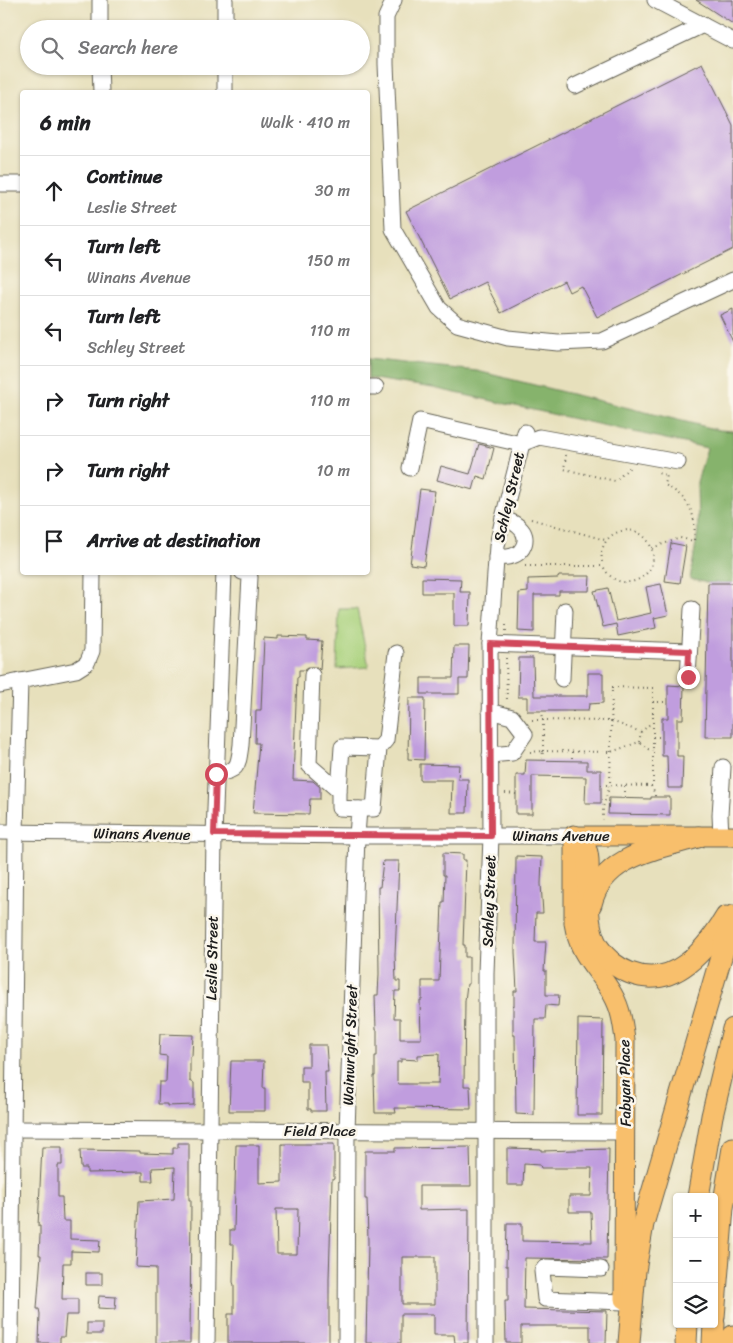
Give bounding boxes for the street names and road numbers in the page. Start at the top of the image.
street label: Schley Street [486,449,532,545]
street label: Winans Avenue [93,820,191,848]
street label: Winans Avenue [512,823,610,849]
street label: Schley Street [474,854,504,947]
street label: Leslie Street [198,915,226,1001]
street label: Wainwright Street [335,983,365,1106]
street label: Fabyan Place [611,1039,639,1127]
street label: Field Place [284,1118,356,1144]

